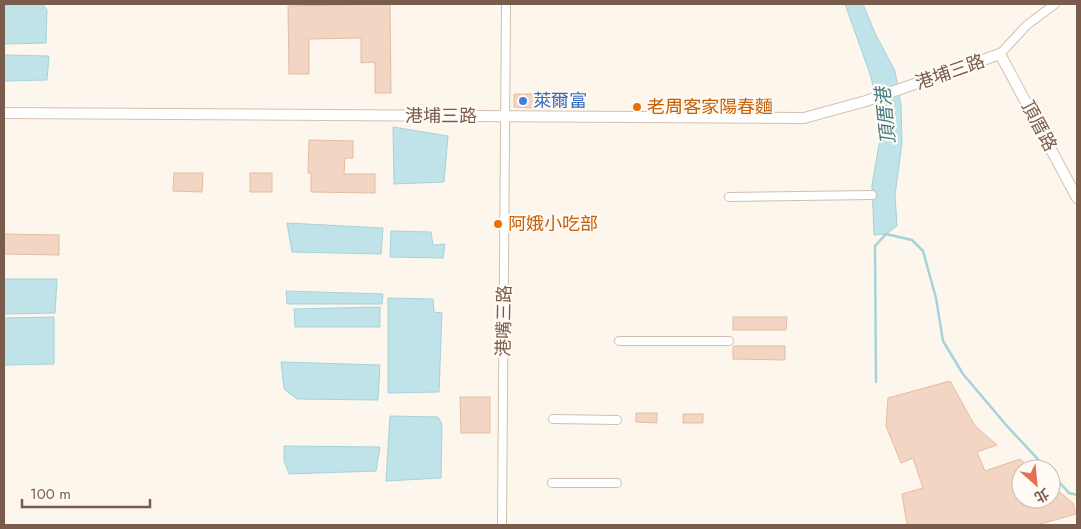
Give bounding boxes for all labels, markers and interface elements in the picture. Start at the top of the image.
street label: 港埔三路 [912,48,988,96]
water label: 頂厝港 [869,83,902,146]
place label: 萊爾富 [533,88,587,114]
place label: 老周客家陽春麵 [647,94,773,120]
marker: 萊爾富 [517,95,529,107]
street label: 頂厝路 [1015,96,1063,156]
marker: 老周客家陽春麵 [631,101,643,113]
street label: 港埔三路 [405,103,477,129]
place label: 阿娥小吃部 [508,211,598,237]
marker: 阿娥小吃部 [492,218,504,230]
street label: 港嘴三路 [490,285,518,357]
north arrow [1011,459,1061,509]
scale bar [22,476,150,508]
text: 100 m [30,483,71,505]
text: 北 [1031,483,1053,508]

